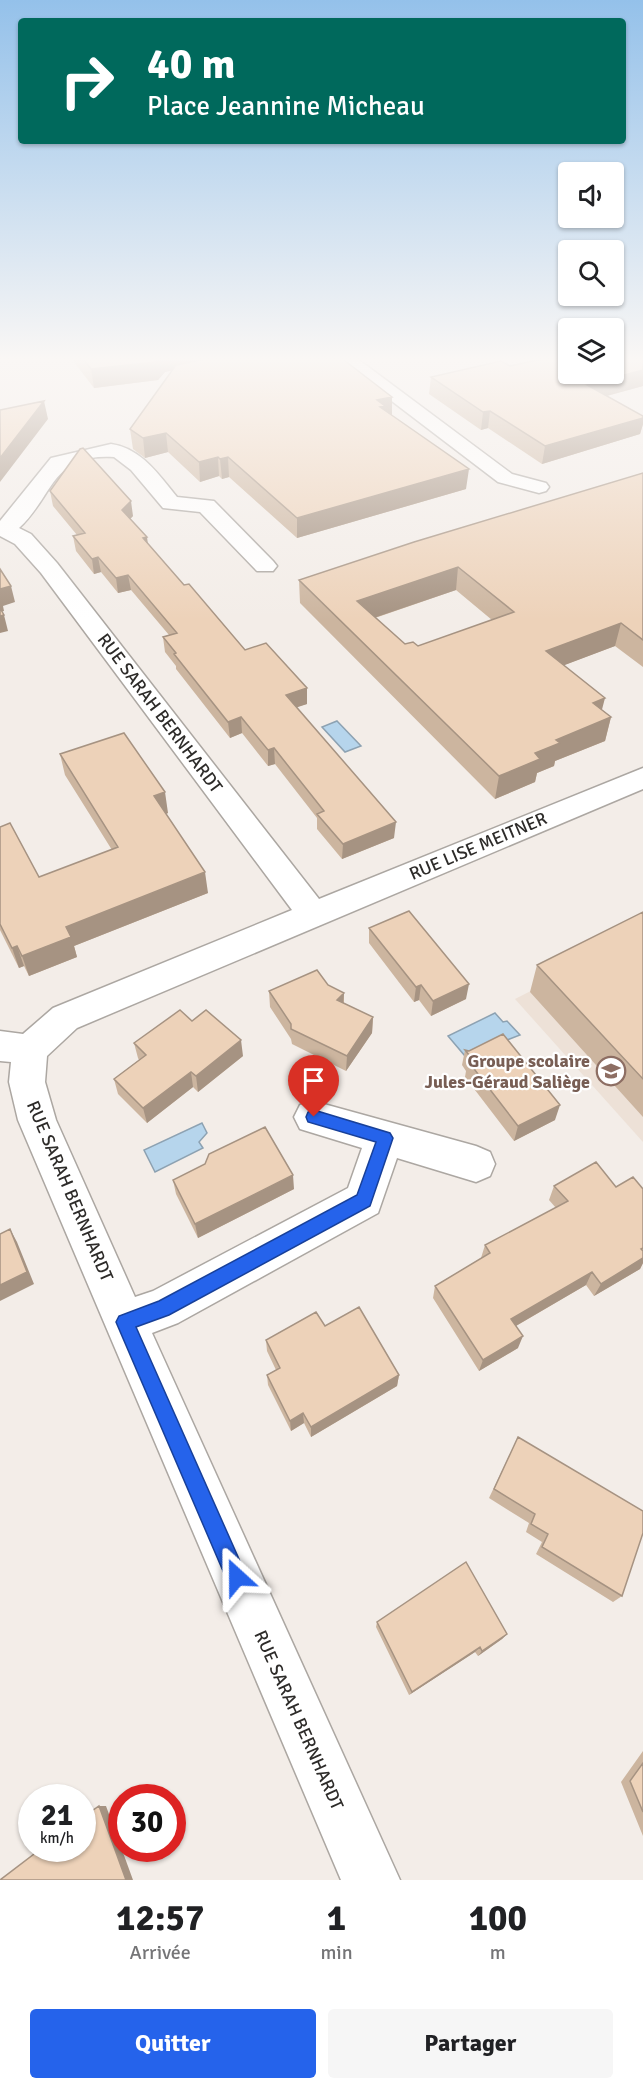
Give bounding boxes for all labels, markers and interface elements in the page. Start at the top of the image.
text: 40 m [147,39,236,90]
icon: right [48,42,126,120]
text: Place Jeannine Micheau [147,90,425,123]
map controls [558,162,624,384]
button: sound [558,162,624,228]
button: search [558,240,624,306]
button: layers [558,318,624,384]
street label: RUE SARAH BERNHARDT [93,629,227,797]
street label: RUE LISE MEITNER [406,807,550,885]
place label: Groupe scolaire Jules-Géraud Saliège [424,1050,590,1093]
pin [288,1055,339,1117]
school or university icon: Groupe scolaire Jules-Géraud Saliège [595,1055,627,1087]
icon: arrive [297,1064,330,1097]
street label: RUE SARAH BERNHARDT [22,1097,118,1285]
position arrow [205,1545,269,1609]
street label: RUE SARAH BERNHARDT [250,1627,349,1813]
speed limit sign: 30 [108,1784,186,1862]
text: 21 [41,1797,73,1834]
text: km/h [40,1829,74,1847]
text: 12:57 [116,1896,204,1941]
text: 1 [327,1896,346,1941]
text: 100 [469,1896,527,1941]
text: Arrivée [130,1940,191,1965]
text: min [320,1940,353,1965]
text: m [490,1940,506,1965]
button: Quitter [30,2009,316,2078]
button: Partager [328,2009,613,2078]

